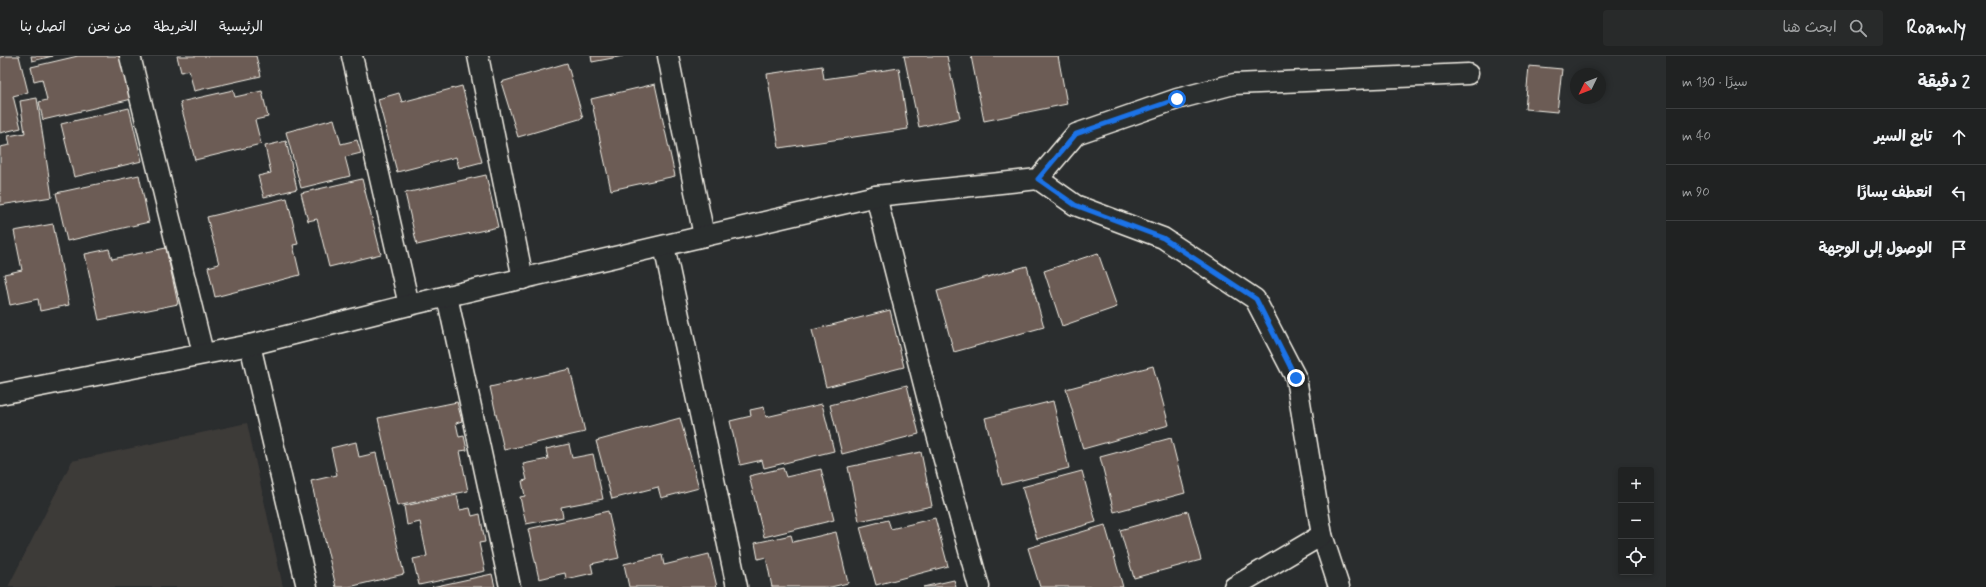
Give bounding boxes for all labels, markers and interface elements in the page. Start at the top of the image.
search box [1603,10,1883,46]
text: Roamly [1907,15,1966,40]
icon: search [1847,17,1869,39]
text: اتصل بنا [20,18,66,36]
text: من نحن [88,18,131,36]
text: الخريطة [153,18,197,36]
text: الرئيسية [219,18,263,36]
text: ابحث هنا [1782,18,1837,38]
north arrow [1570,68,1606,104]
text: 2 دقيقة [1918,71,1970,93]
text: سيرًا · 130 m [1682,74,1748,91]
route start [1168,90,1186,108]
icon: ahead [1948,126,1970,148]
text: تابع السير [1874,127,1932,147]
text: 40 m [1682,128,1711,145]
icon: left [1948,182,1970,204]
text: انعطف يسارًا [1857,183,1932,203]
text: 90 m [1682,184,1710,201]
icon: arrive [1948,238,1970,260]
text: الوصول إلى الوجهة [1818,239,1932,259]
route end [1287,369,1305,387]
map controls [1618,467,1654,575]
button: + [1618,467,1654,503]
button: − [1618,503,1654,539]
button: locate [1618,539,1654,575]

